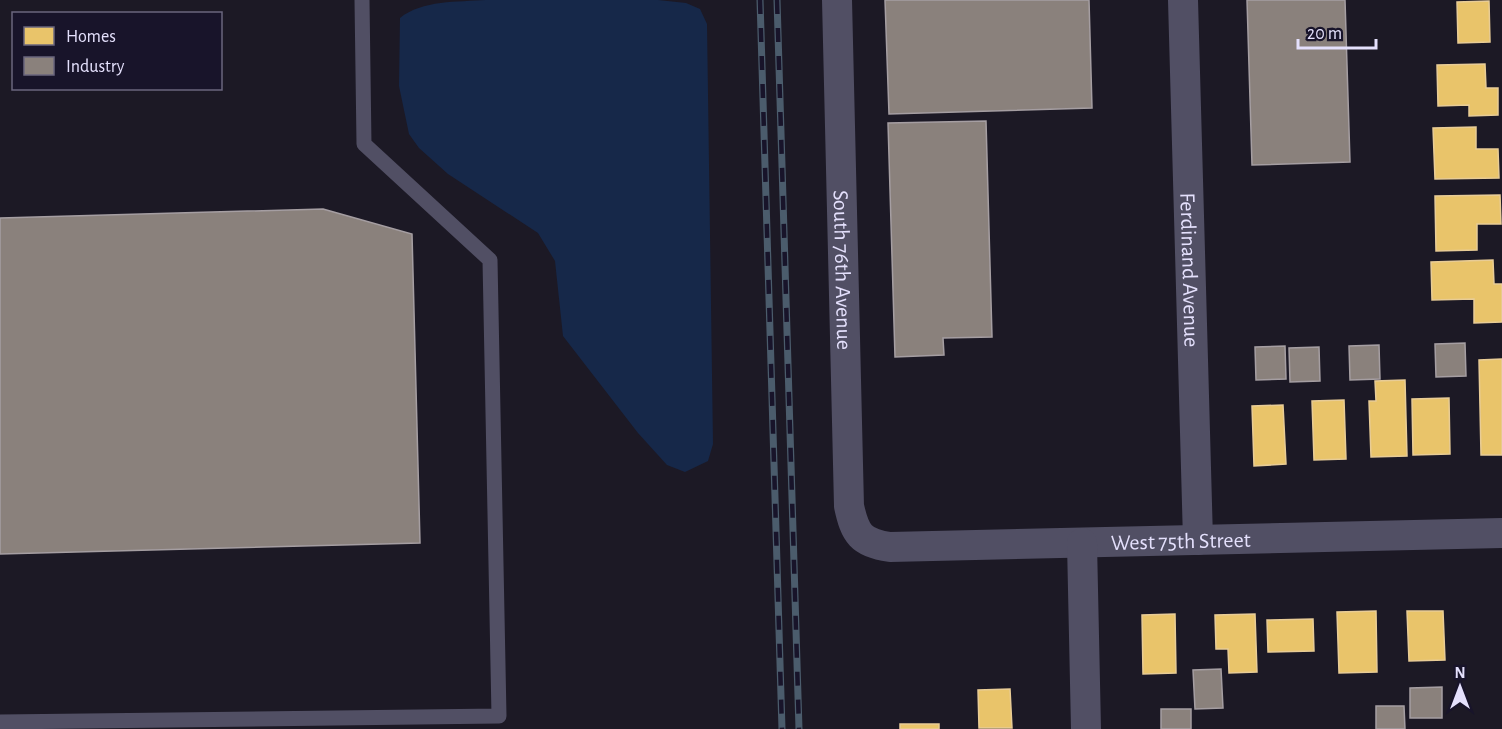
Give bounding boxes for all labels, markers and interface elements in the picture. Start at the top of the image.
legend [12,12,222,90]
scale bar [1298,12,1376,50]
text: 20 m [1307,25,1342,43]
text: Homes [66,28,116,46]
text: Industry [66,58,125,76]
street label: South 76th Avenue [830,190,855,350]
street label: Ferdinand Avenue [1176,192,1203,348]
street label: West 75th Street [1111,529,1251,554]
north arrow [1430,657,1490,717]
text: N [1454,665,1466,681]

